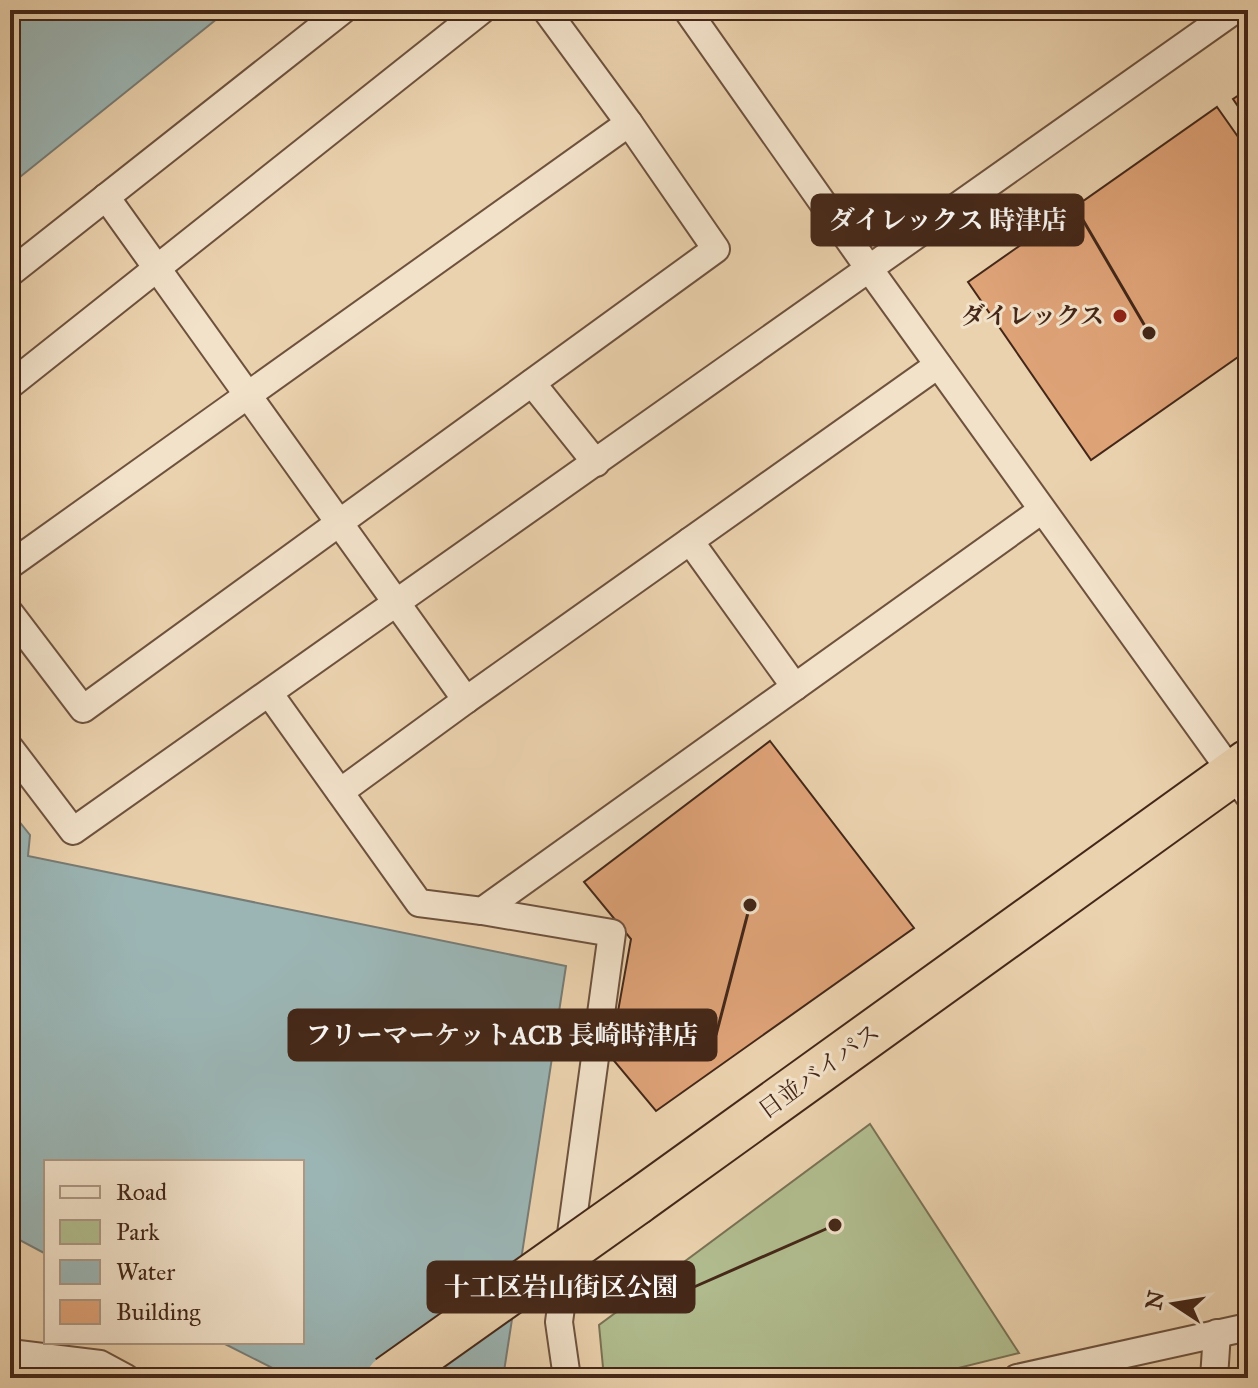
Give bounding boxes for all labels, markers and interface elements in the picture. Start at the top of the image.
callout: ダイレックス 時津店 [812,195,1083,245]
text: ダイレックス 時津店 [829,204,1067,236]
place label: ダイレックス [961,301,1104,331]
marker: ダイレックス [1111,307,1129,325]
callout: フリーマーケットACB 長崎時津店 [289,1010,716,1060]
street label: 日並バイパス [752,1017,886,1125]
text: フリーマーケットACB 長崎時津店 [305,1019,699,1051]
legend [44,1160,304,1344]
text: Road [116,1177,167,1207]
text: Park [116,1217,160,1247]
text: Water [116,1257,175,1287]
callout: 十工区岩山街区公園 [428,1262,694,1312]
north arrow [1134,1264,1214,1344]
text: 十工区岩山街区公園 [444,1271,678,1303]
text: N [1140,1288,1170,1312]
text: Building [116,1297,201,1327]

